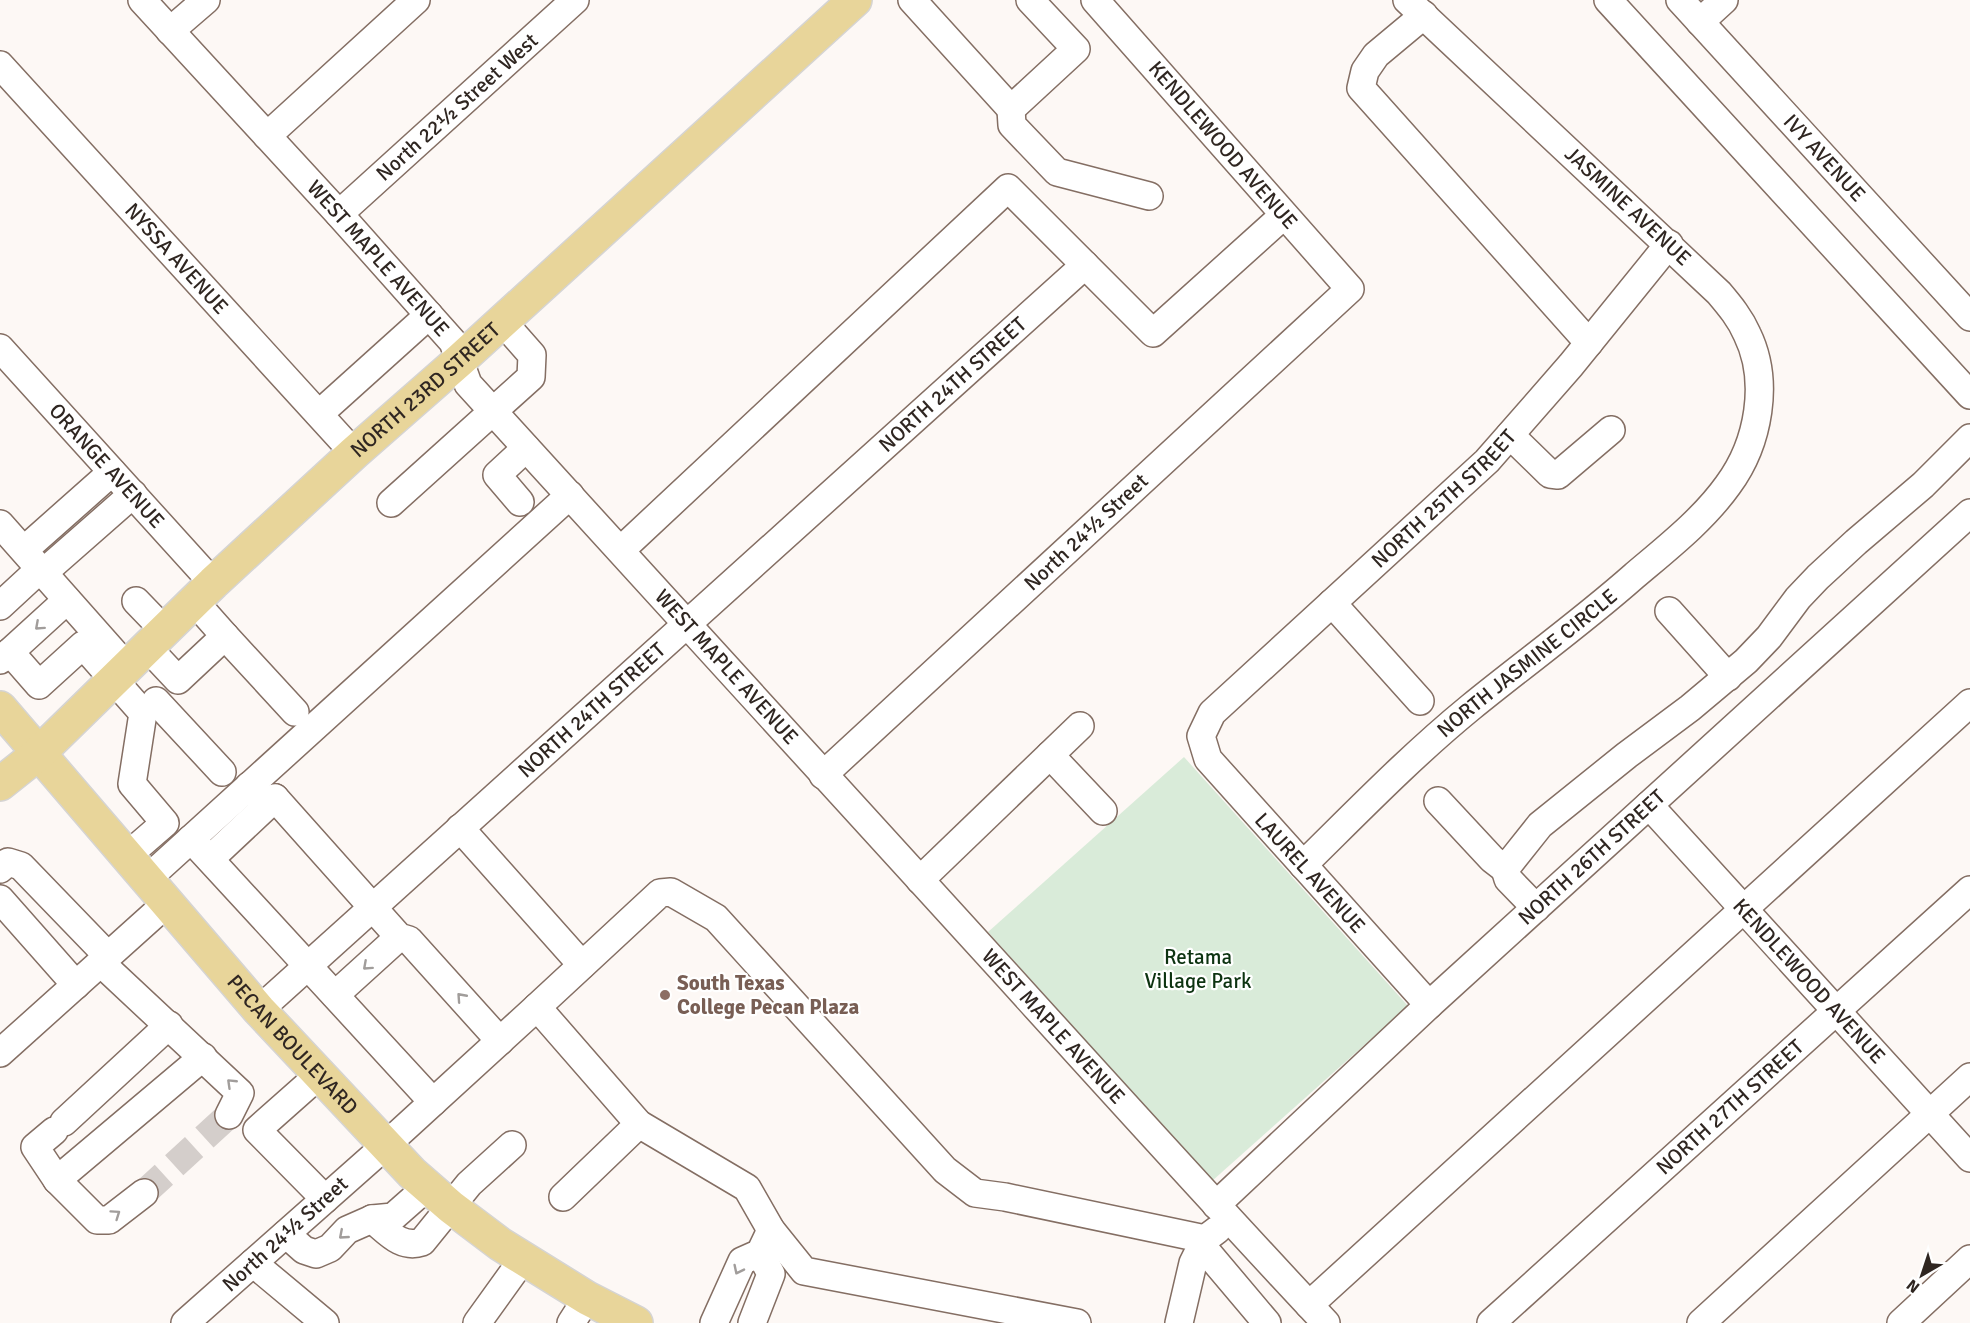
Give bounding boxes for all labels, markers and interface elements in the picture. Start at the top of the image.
street label: North 22½ Street West [371,27,543,187]
street label: KENDLEWOOD AVENUE [1143,56,1303,234]
street label: IVY AVENUE [1778,109,1871,207]
street label: JASMINE AVENUE [1559,141,1697,271]
street label: WEST MAPLE AVENUE [301,175,455,342]
street label: NYSSA AVENUE [119,198,234,320]
street label: NORTH 24TH STREET [873,311,1032,458]
street label: NORTH 23RD STREET [345,316,506,463]
street label: ORANGE AVENUE [44,398,170,534]
street label: NORTH 25TH STREET [1366,424,1522,573]
street label: North 24½ Street [1019,468,1153,596]
street label: NORTH JASMINE CIRCLE [1432,583,1623,743]
street label: WEST MAPLE AVENUE [649,584,804,750]
one-way arrow [35,619,45,630]
street label: NORTH 24TH STREET [513,636,671,783]
street label: NORTH 26TH STREET [1513,783,1671,931]
street label: LAUREL AVENUE [1249,807,1371,939]
street label: KENDLEWOOD AVENUE [1727,893,1891,1069]
street label: WEST MAPLE AVENUE [976,943,1131,1109]
park label: Retama Village Park [1144,944,1252,994]
one-way arrow [363,959,374,970]
street label: PECAN BOULEVARD [221,969,363,1120]
place label: South Texas College Pecan Plaza [677,970,859,1020]
marker: South Texas College Pecan Plaza [658,988,672,1002]
one-way arrow [457,993,468,1004]
street label: NORTH 27TH STREET [1651,1033,1809,1180]
one-way arrow [227,1080,238,1091]
street label: North 24½ Street [217,1171,353,1297]
one-way arrow [110,1210,121,1221]
one-way arrow [339,1228,350,1239]
north arrow [1892,1245,1952,1305]
one-way arrow [734,1264,746,1275]
text: N [1903,1275,1924,1297]

